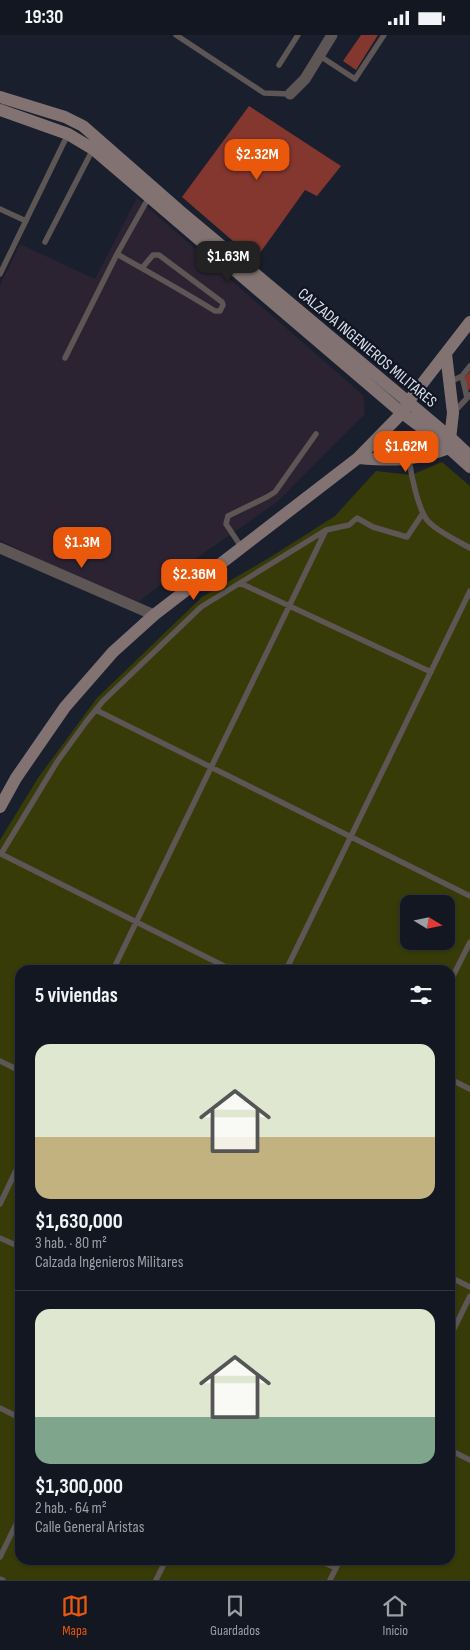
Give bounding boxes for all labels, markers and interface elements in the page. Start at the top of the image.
text: 19:30 [25,6,63,29]
pin: $2.32M [216,139,298,181]
text: $2.32M [235,145,279,164]
pin: $1.63M [187,241,269,283]
text: $1.63M [207,247,249,266]
street label: CALZADA INGENIEROS MILITARES [294,285,440,412]
pin: $1.62M [365,431,447,473]
text: $1.62M [385,437,427,456]
pin: $1.3M [47,527,117,569]
text: $1.3M [64,533,100,552]
pin: $2.36M [153,559,235,601]
text: $2.36M [172,565,216,584]
north arrow [400,895,455,950]
map controls [400,895,455,950]
icon: filters [407,981,435,1009]
text: 5 viviendas [35,983,118,1008]
icon: home [190,1076,280,1166]
text: $1,630,000 [35,1209,123,1234]
text: 3 hab. · 80 m² [35,1234,107,1253]
text: Calzada Ingenieros Militares [35,1253,184,1272]
icon: home [190,1342,280,1432]
text: $1,300,000 [35,1474,123,1499]
text: 2 hab. · 64 m² [35,1499,107,1518]
text: Calle General Aristas [35,1518,145,1537]
tab: Mapa [61,1592,89,1639]
tab: Guardados [210,1592,260,1639]
tab: Inicio [381,1592,409,1639]

